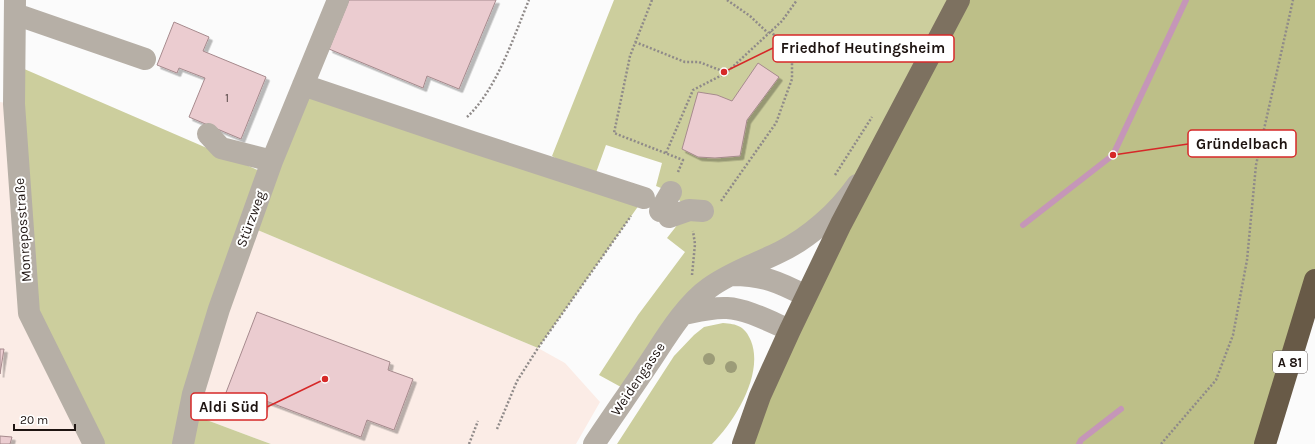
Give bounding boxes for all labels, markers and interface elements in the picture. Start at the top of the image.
callout: Friedhof Heutingsheim [773,35,954,62]
text: Friedhof Heutingsheim [781,39,945,57]
house number: 1 [225,91,229,105]
callout: Gründelbach [1188,130,1296,157]
text: Gründelbach [1196,135,1288,153]
street label: Monreposstraße [11,177,35,283]
street label: Stürzweg [233,188,269,250]
street label: Weidengasse [607,339,669,419]
road number: A 81 [1273,351,1307,373]
callout: Aldi Süd [191,393,267,420]
text: Aldi Süd [199,398,259,416]
scale bar [14,406,75,432]
text: 20 m [20,413,48,427]

